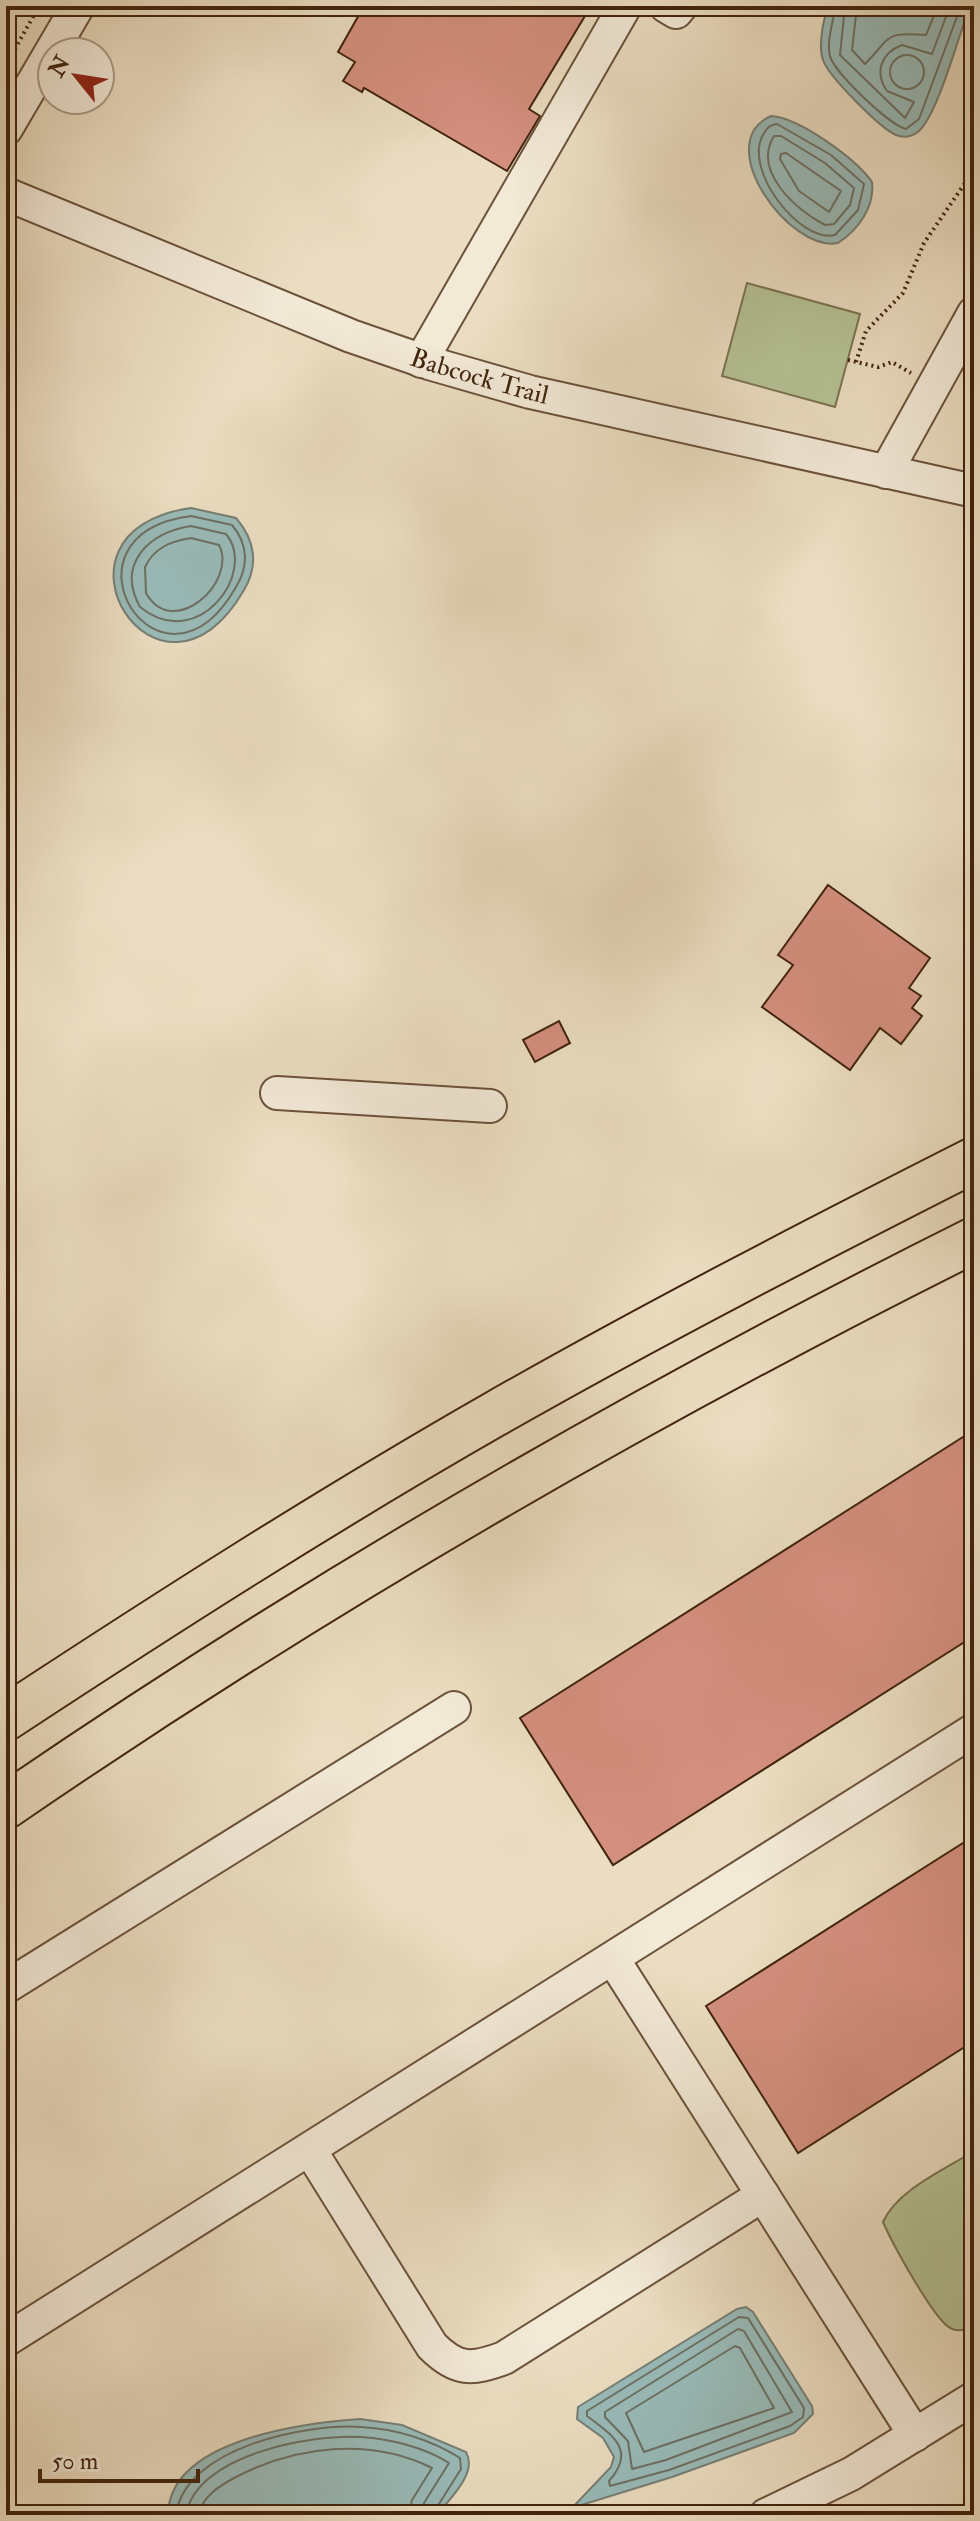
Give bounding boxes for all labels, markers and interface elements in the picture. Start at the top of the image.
north arrow [36,36,116,116]
text: N [42,51,77,83]
street label: Babcock Trail [406,342,552,412]
scale bar [40,2433,198,2483]
text: 50 m [52,2446,99,2477]

